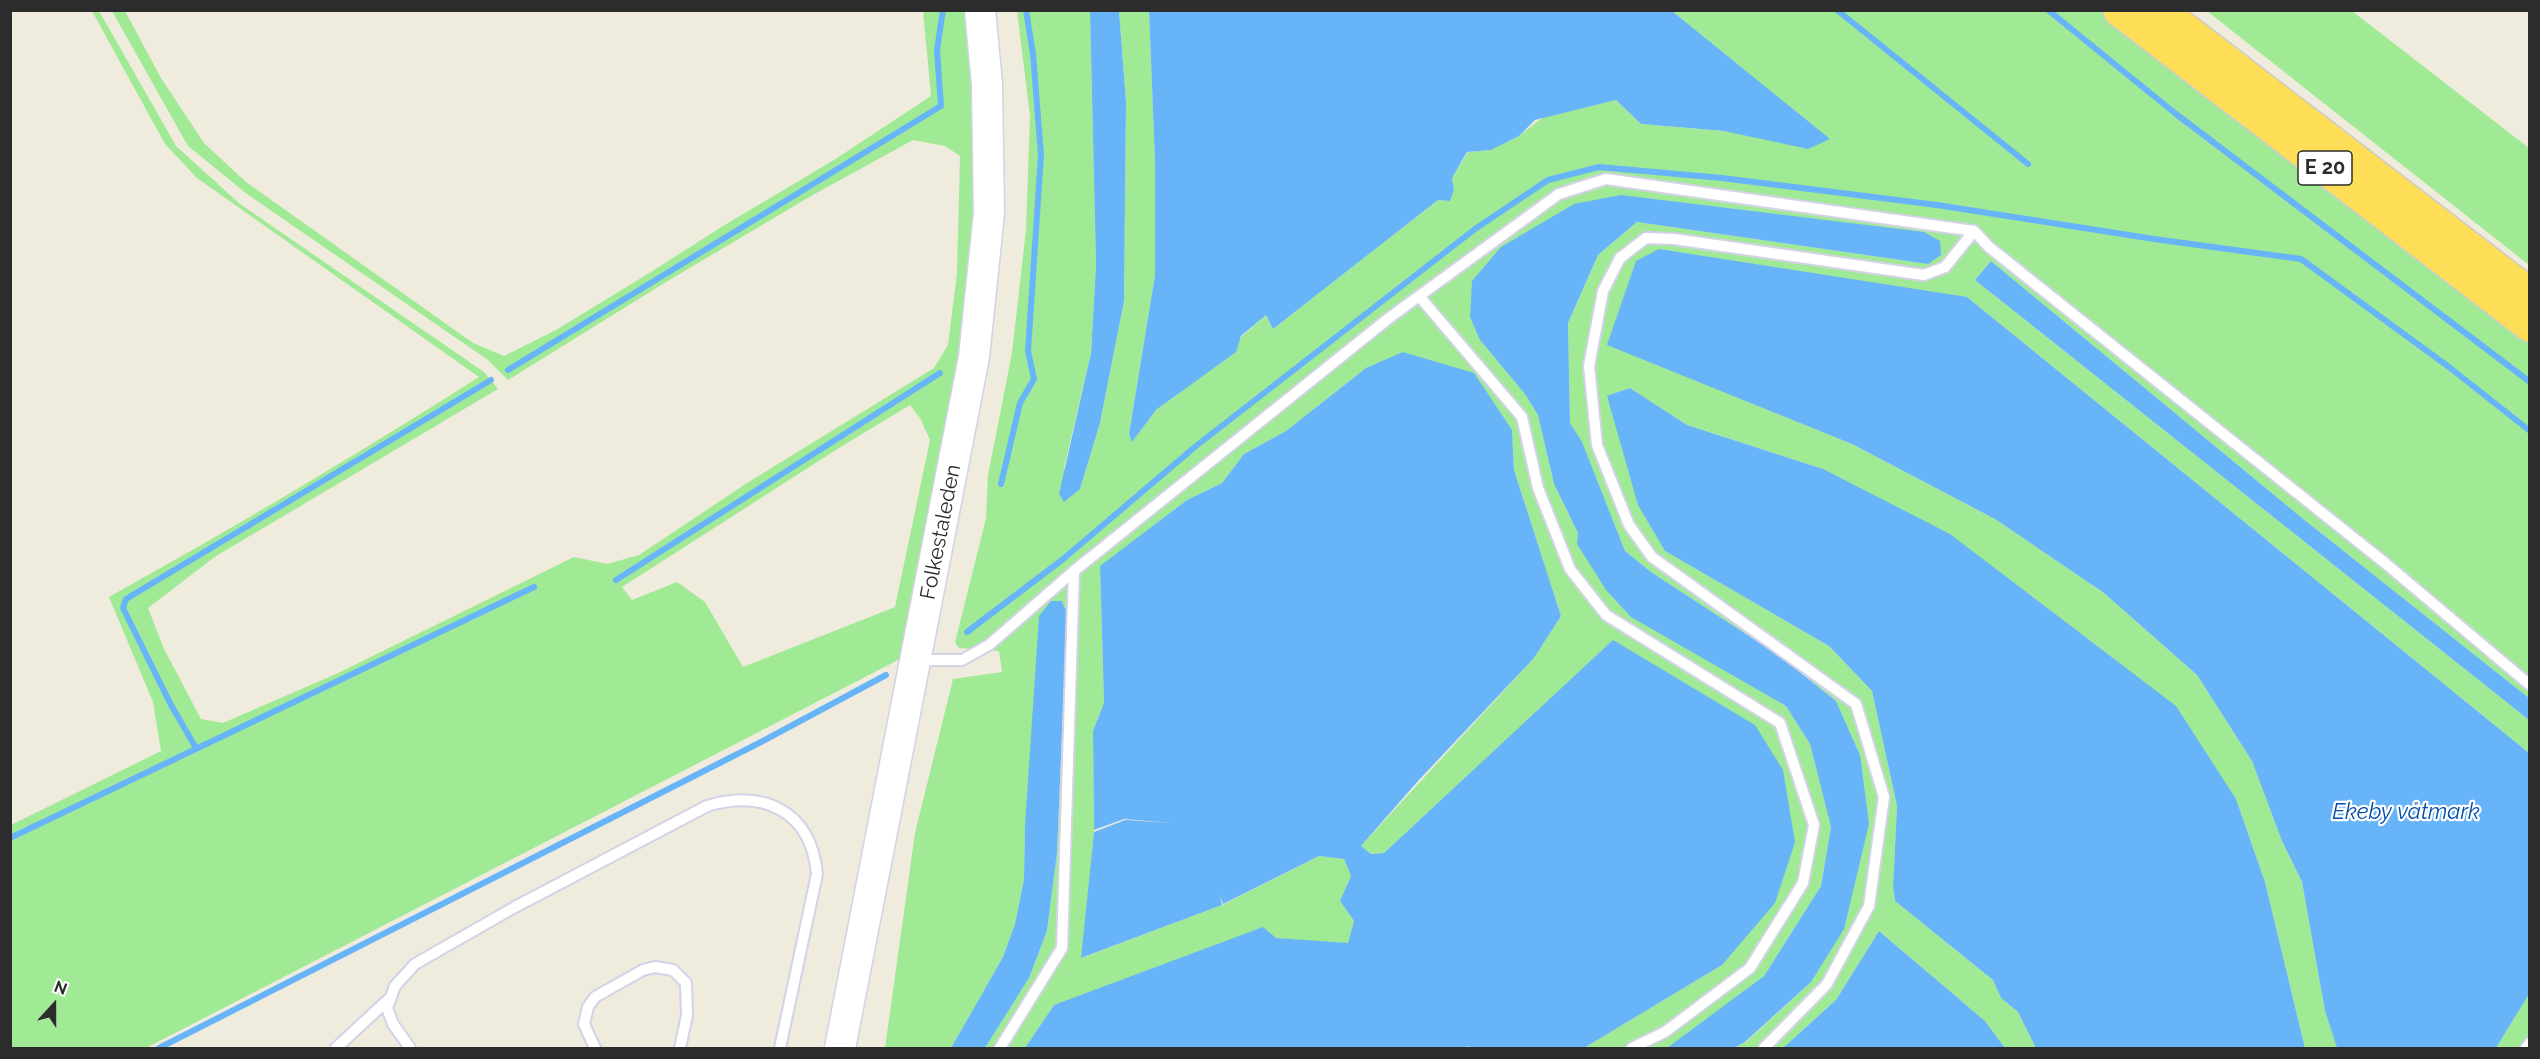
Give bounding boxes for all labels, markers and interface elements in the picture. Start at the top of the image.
road number: E 20 [2298,151,2352,185]
street label: Folkestaleden [916,462,966,602]
water label: Ekeby våtmark [2332,799,2480,825]
north arrow [24,975,84,1035]
text: N [52,977,70,999]

